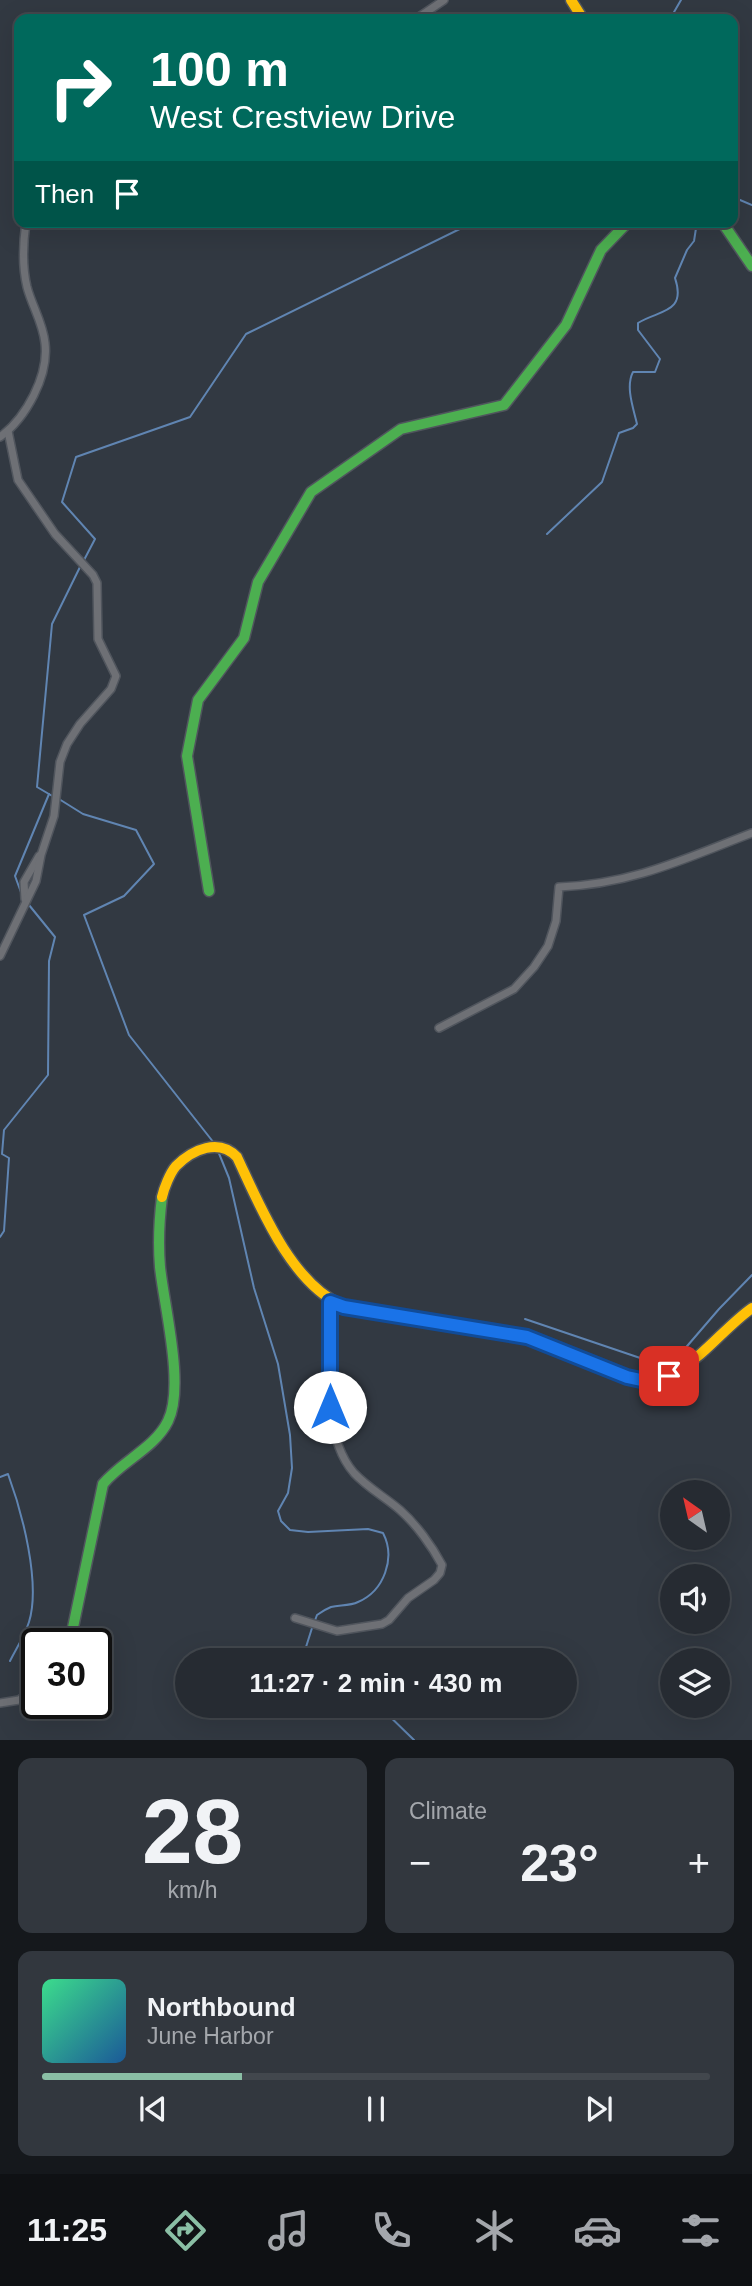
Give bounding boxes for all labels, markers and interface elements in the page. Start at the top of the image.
icon: right [35,42,126,133]
text: 100 m [150,42,289,96]
text: West Crestview Drive [150,99,455,135]
icon: arrive [108,175,146,213]
text: Then [35,179,94,209]
pin [639,1346,699,1406]
icon: arrive [650,1357,688,1395]
position arrow [293,1370,367,1444]
north arrow [660,1480,730,1550]
map controls [660,1480,730,1718]
button: sound [660,1564,730,1634]
speed limit sign: 30 [21,1628,112,1719]
button: layers [660,1648,730,1718]
text: 11:27 · 2 min · 430 m [250,1668,502,1698]
text: 28 [142,1781,243,1882]
text: Climate [409,1798,487,1824]
text: 23° [520,1834,599,1892]
text: − [409,1842,431,1884]
text: + [688,1842,710,1884]
text: km/h [168,1877,217,1903]
text: Northbound [147,1992,296,2022]
text: June Harbor [147,2023,274,2049]
icon: previous [134,2090,172,2128]
icon: pause [357,2090,395,2128]
icon: next [580,2090,618,2128]
icon: directions [161,2206,210,2255]
icon: music [264,2206,313,2255]
icon: phone [367,2206,416,2255]
icon: climate [470,2206,519,2255]
icon: car [573,2206,622,2255]
icon: filters [676,2206,725,2255]
text: 11:25 [27,2212,107,2248]

